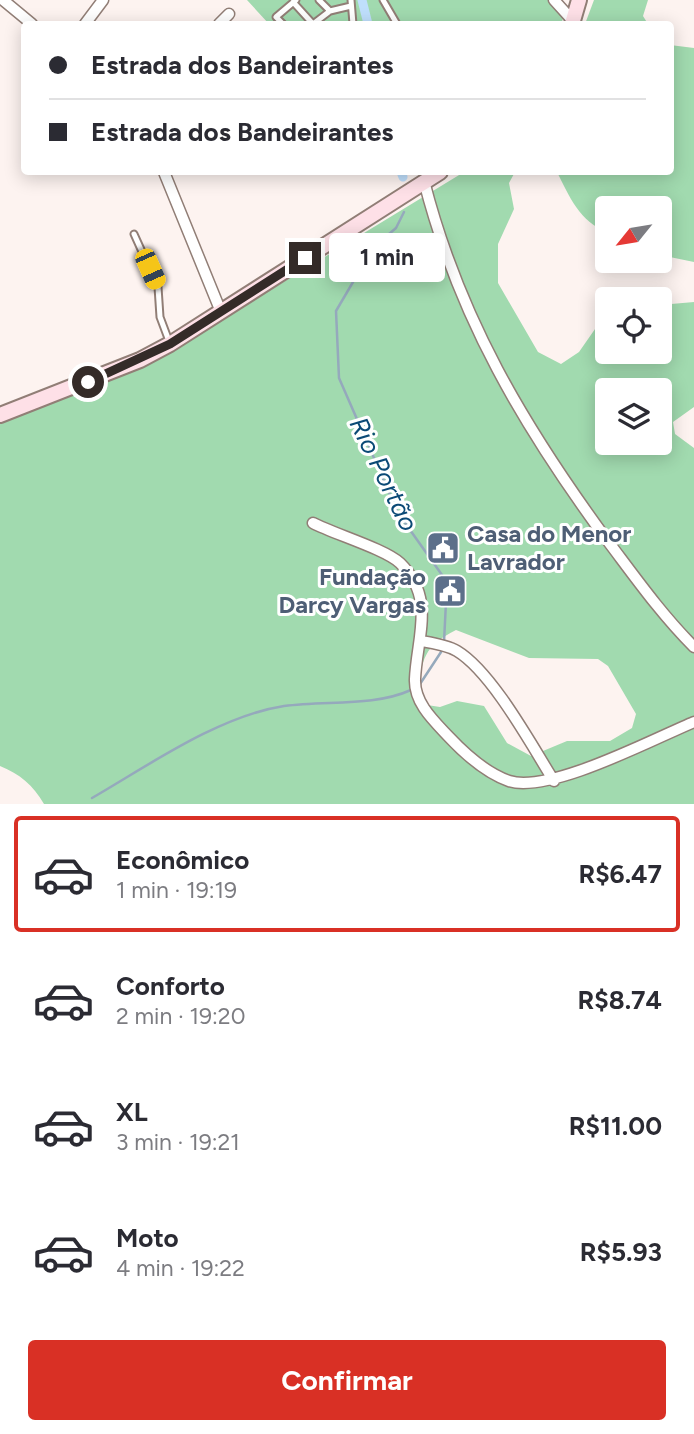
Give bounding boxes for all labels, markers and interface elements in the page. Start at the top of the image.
text: Estrada dos Bandeirantes [91,49,393,81]
text: Estrada dos Bandeirantes [91,116,393,148]
north arrow [595,196,672,273]
map controls [595,196,672,455]
callout: 1 min [330,233,445,282]
route end [289,242,321,274]
text: 1 min [360,243,414,271]
car [132,246,169,292]
button: locate [595,287,672,364]
route start [72,366,104,398]
button: layers [595,378,672,455]
water label: Rio Portão [343,412,425,536]
place label: Casa do Menor Lavrador [467,519,631,576]
public building icon: Casa do Menor Lavrador [424,529,462,567]
place label: Fundação Darcy Vargas [279,562,426,619]
public building icon: Fundação Darcy Vargas [431,572,469,610]
icon: car [32,843,95,906]
text: Econômico [116,844,249,876]
text: R$6.47 [578,858,662,890]
text: 1 min · 19:19 [116,876,237,904]
icon: car [32,969,95,1032]
text: Conforto [116,970,225,1002]
text: R$8.74 [578,984,662,1016]
text: 2 min · 19:20 [116,1002,245,1030]
icon: car [32,1095,95,1158]
text: XL [116,1096,148,1128]
text: R$11.00 [569,1110,662,1142]
text: 3 min · 19:21 [116,1128,240,1156]
icon: car [32,1221,95,1284]
text: Moto [116,1222,179,1254]
text: R$5.93 [580,1236,662,1268]
text: 4 min · 19:22 [116,1254,245,1282]
button: Confirmar [28,1340,666,1420]

